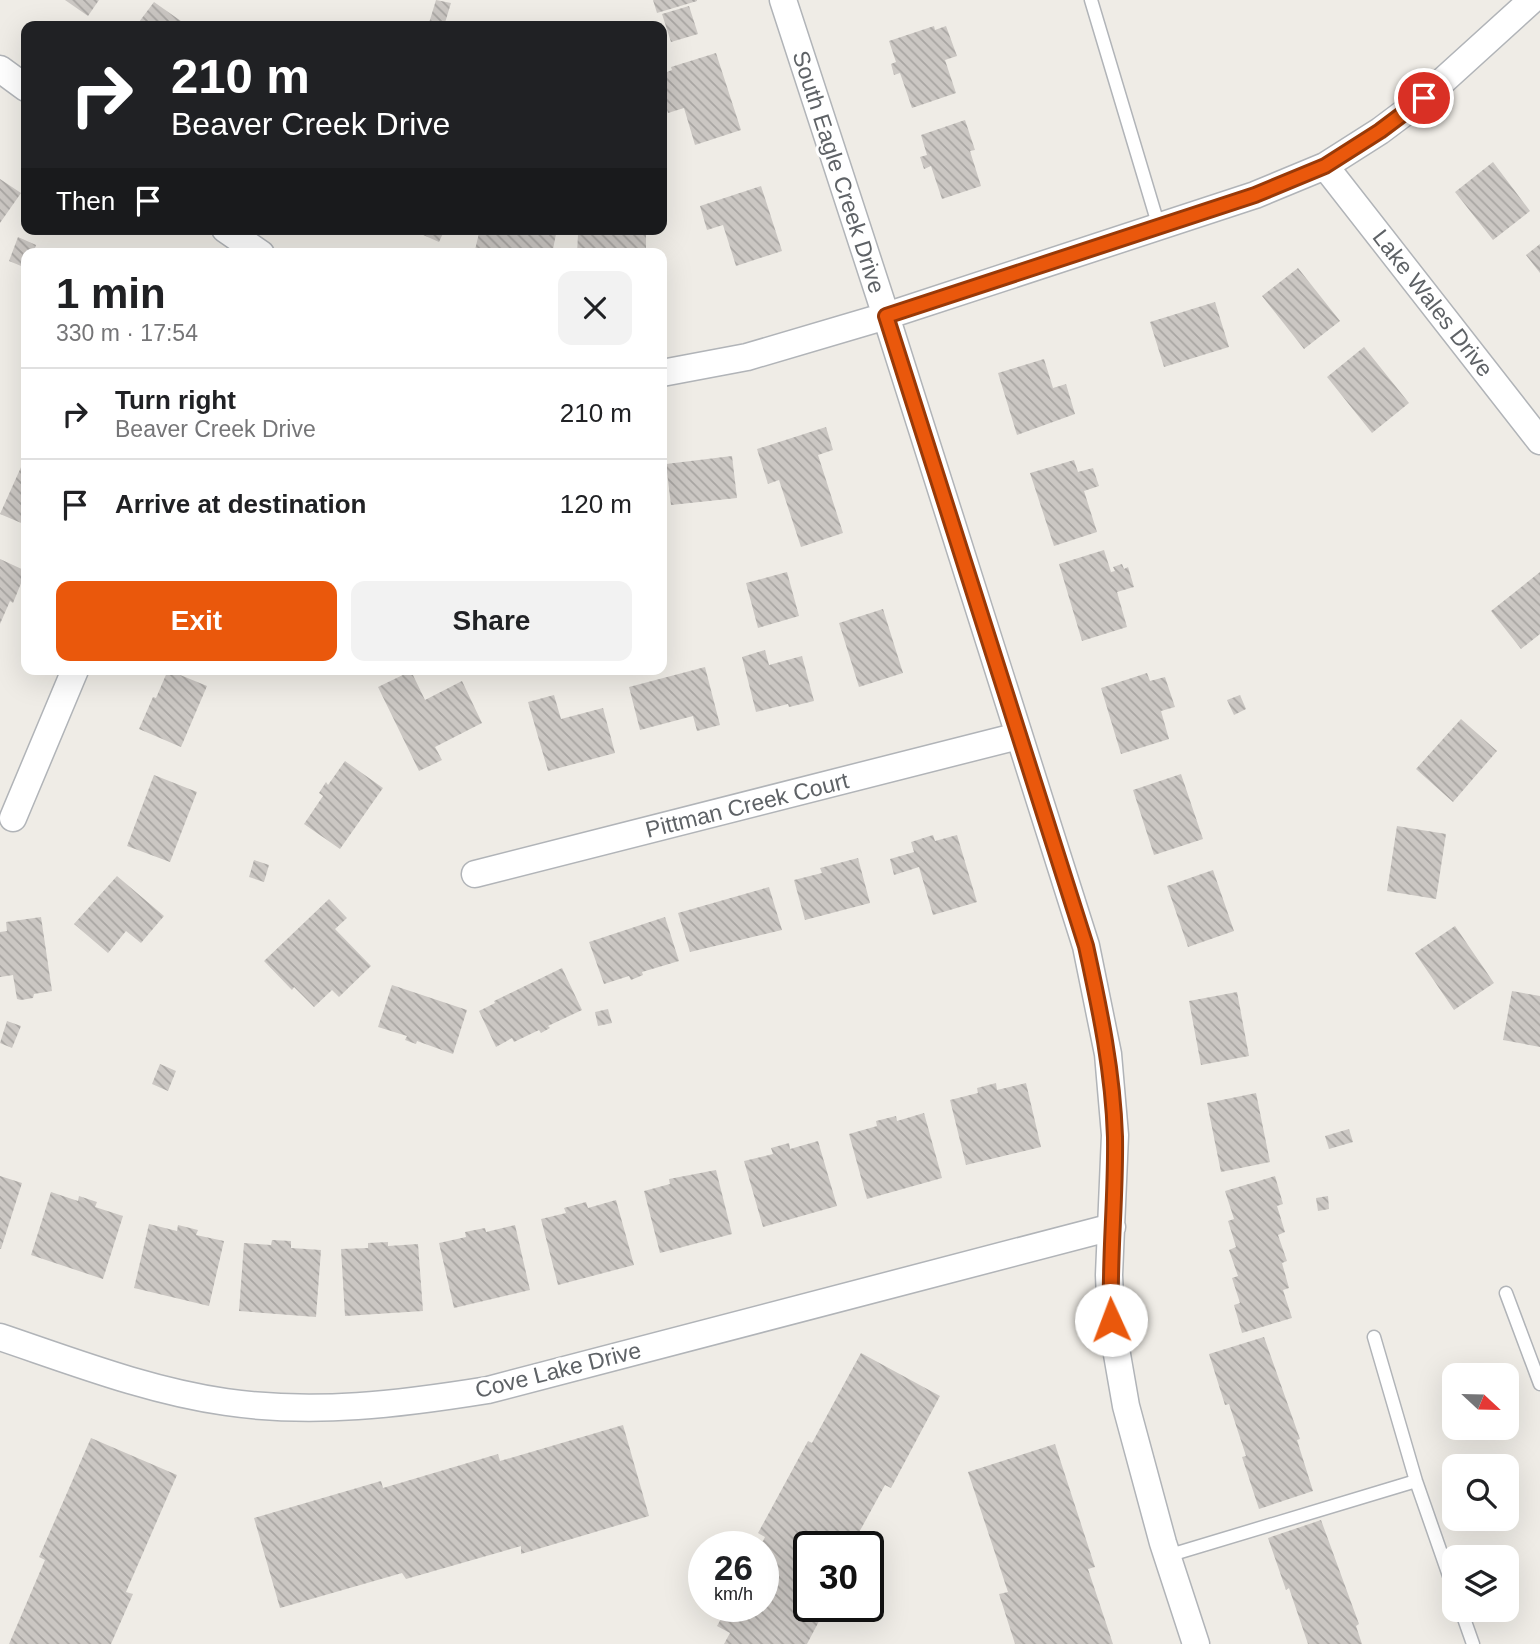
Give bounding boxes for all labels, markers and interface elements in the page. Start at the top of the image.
street label: South Eagle Creek Drive [788,48,890,296]
icon: right [56,49,147,140]
text: 210 m [171,49,310,103]
pin [1394,68,1454,128]
icon: arrive [1405,79,1443,117]
text: Beaver Creek Drive [171,106,450,142]
icon: arrive [129,182,167,220]
text: Then [56,186,115,216]
street label: Lake Wales Drive [1368,224,1498,382]
text: 1 min [56,270,166,317]
button: close [558,271,632,345]
text: 330 m · 17:54 [56,320,198,346]
text: Turn right [115,385,236,415]
icon: right [56,395,94,433]
text: 210 m [560,398,632,428]
text: Beaver Creek Drive [115,416,316,442]
icon: arrive [56,486,94,524]
text: Arrive at destination [115,489,366,519]
text: 120 m [560,489,632,519]
button: Exit [56,581,337,661]
button: Share [351,581,632,661]
street label: Pittman Creek Court [643,767,852,843]
position arrow [1074,1283,1148,1357]
street label: Cove Lake Drive [472,1337,644,1403]
north arrow [1442,1363,1519,1440]
map controls [1442,1363,1519,1622]
button: search [1442,1454,1519,1531]
speed limit sign: 30 [793,1531,884,1622]
button: layers [1442,1545,1519,1622]
text: 26 [714,1548,753,1587]
text: km/h [714,1584,753,1604]

